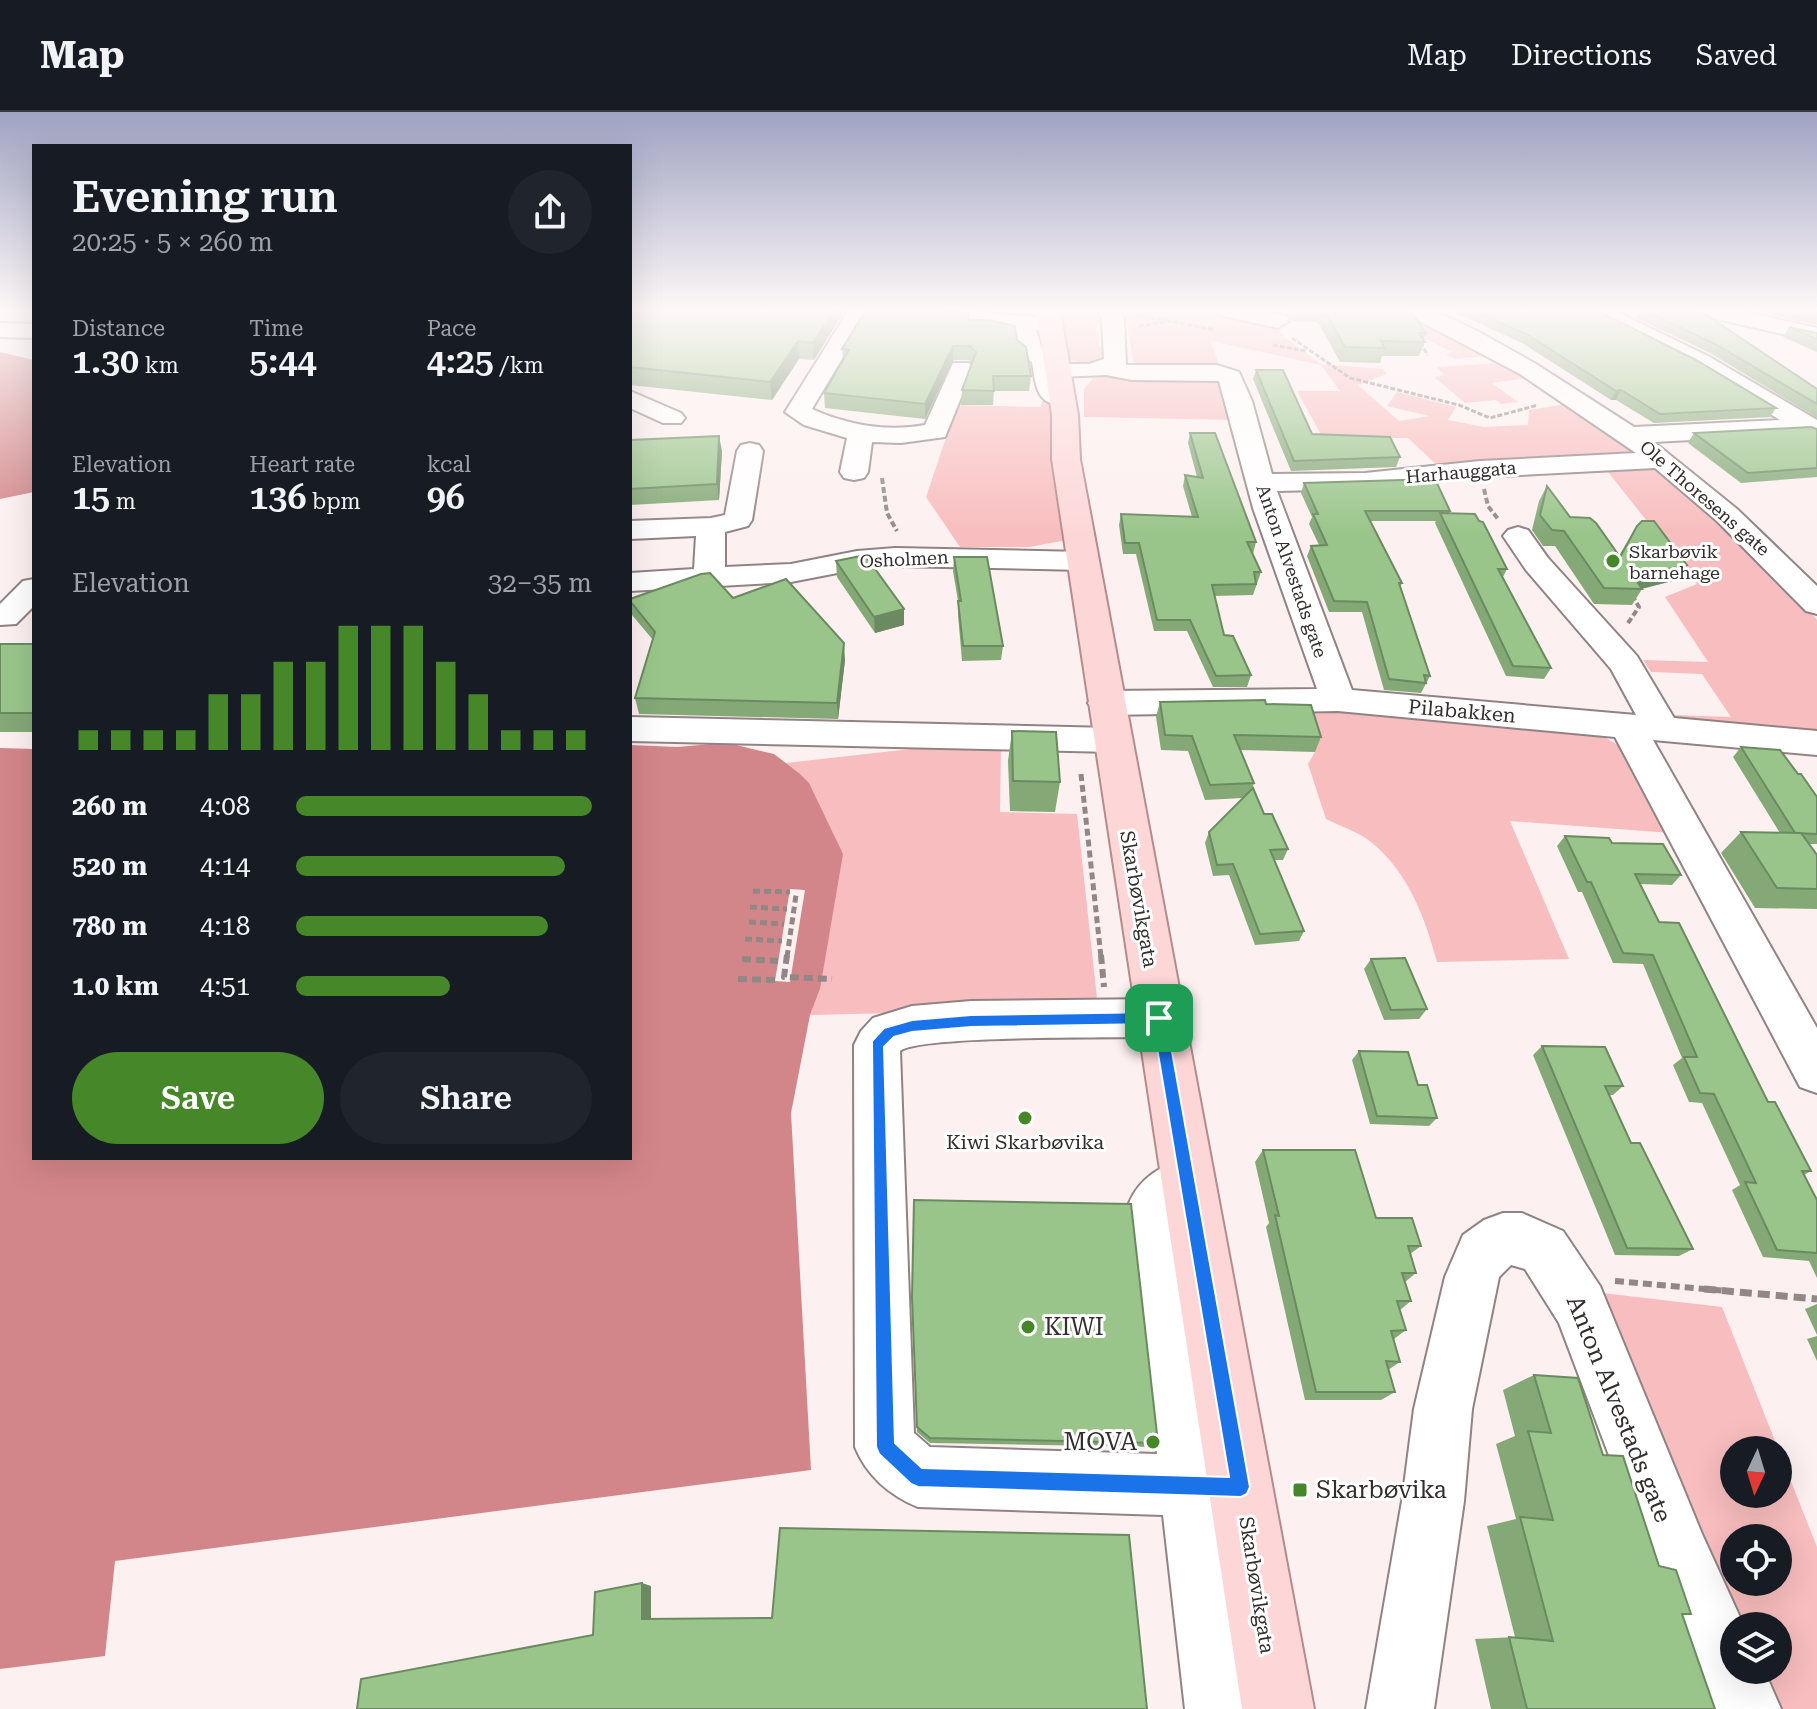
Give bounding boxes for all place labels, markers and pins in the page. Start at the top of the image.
place label: Skarbøvik barnehage [1629,541,1720,583]
marker: Skarbøvik barnehage [1604,552,1622,570]
pin [1125,984,1193,1052]
marker: Kiwi Skarbøvika [1016,1109,1034,1127]
place label: Kiwi Skarbøvika [946,1130,1104,1154]
place label: KIWI [1044,1313,1104,1341]
marker: KIWI [1019,1318,1037,1336]
place label: MOVA [1063,1428,1137,1456]
marker: MOVA [1144,1433,1162,1451]
place label: Skarbøvika [1316,1476,1447,1504]
marker: Skarbøvika [1291,1481,1309,1499]

